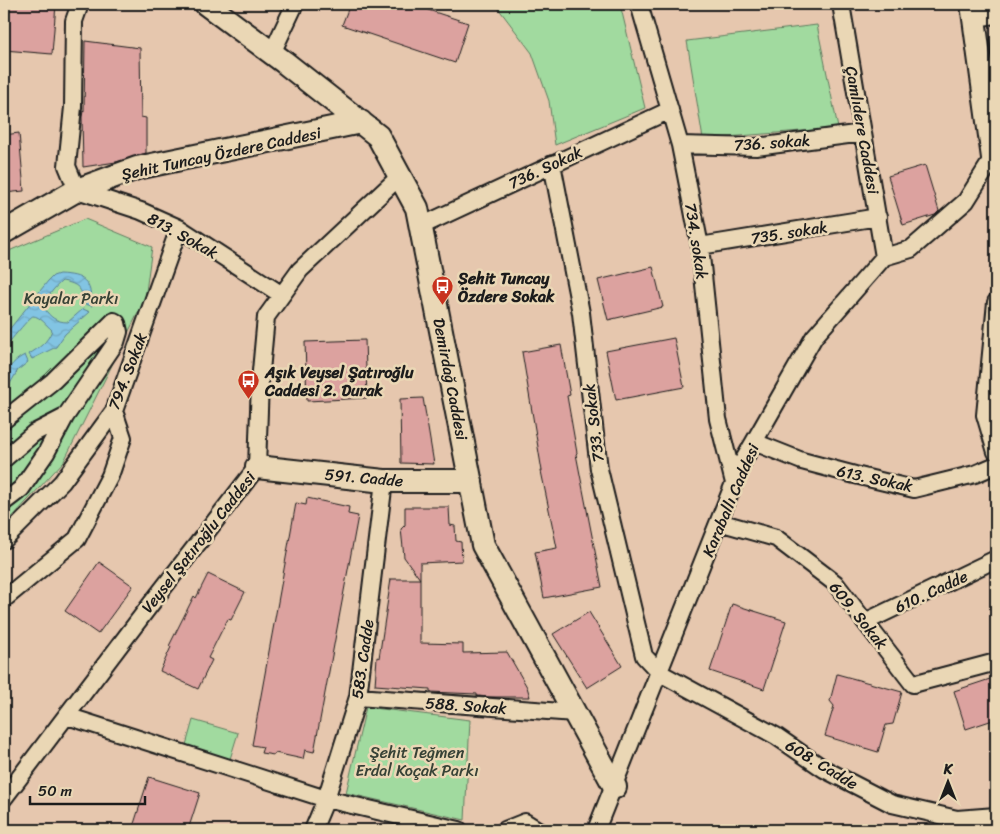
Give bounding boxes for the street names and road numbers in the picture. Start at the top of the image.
street label: Çamlıdere Caddesi [837,64,888,197]
street label: Şehit Tuncay Özdere Caddesi [119,118,324,189]
street label: 736. sokak [733,125,811,160]
street label: 736. Sokak [503,137,588,197]
street label: 734. sokak [676,201,717,282]
street label: 813. Sokak [142,204,224,267]
street label: 735. sokak [749,212,829,253]
street label: Demirdağ Caddesi [424,316,477,443]
street label: 794. Sokak [99,328,156,414]
street label: 733. Sokak [574,382,613,464]
street label: Karaballı Caddesi [694,438,768,561]
street label: 613. Sokak [834,456,916,501]
street label: 591. Cadde [324,460,404,495]
street label: Veysel Şatıroğlu Caddesi [134,465,264,620]
street label: 610. Cadde [890,562,973,621]
street label: 609. Sokak [822,575,896,656]
street label: 583. Cadde [343,617,382,701]
street label: 588. Sokak [424,688,508,723]
street label: 608. Cadde [780,731,864,798]

